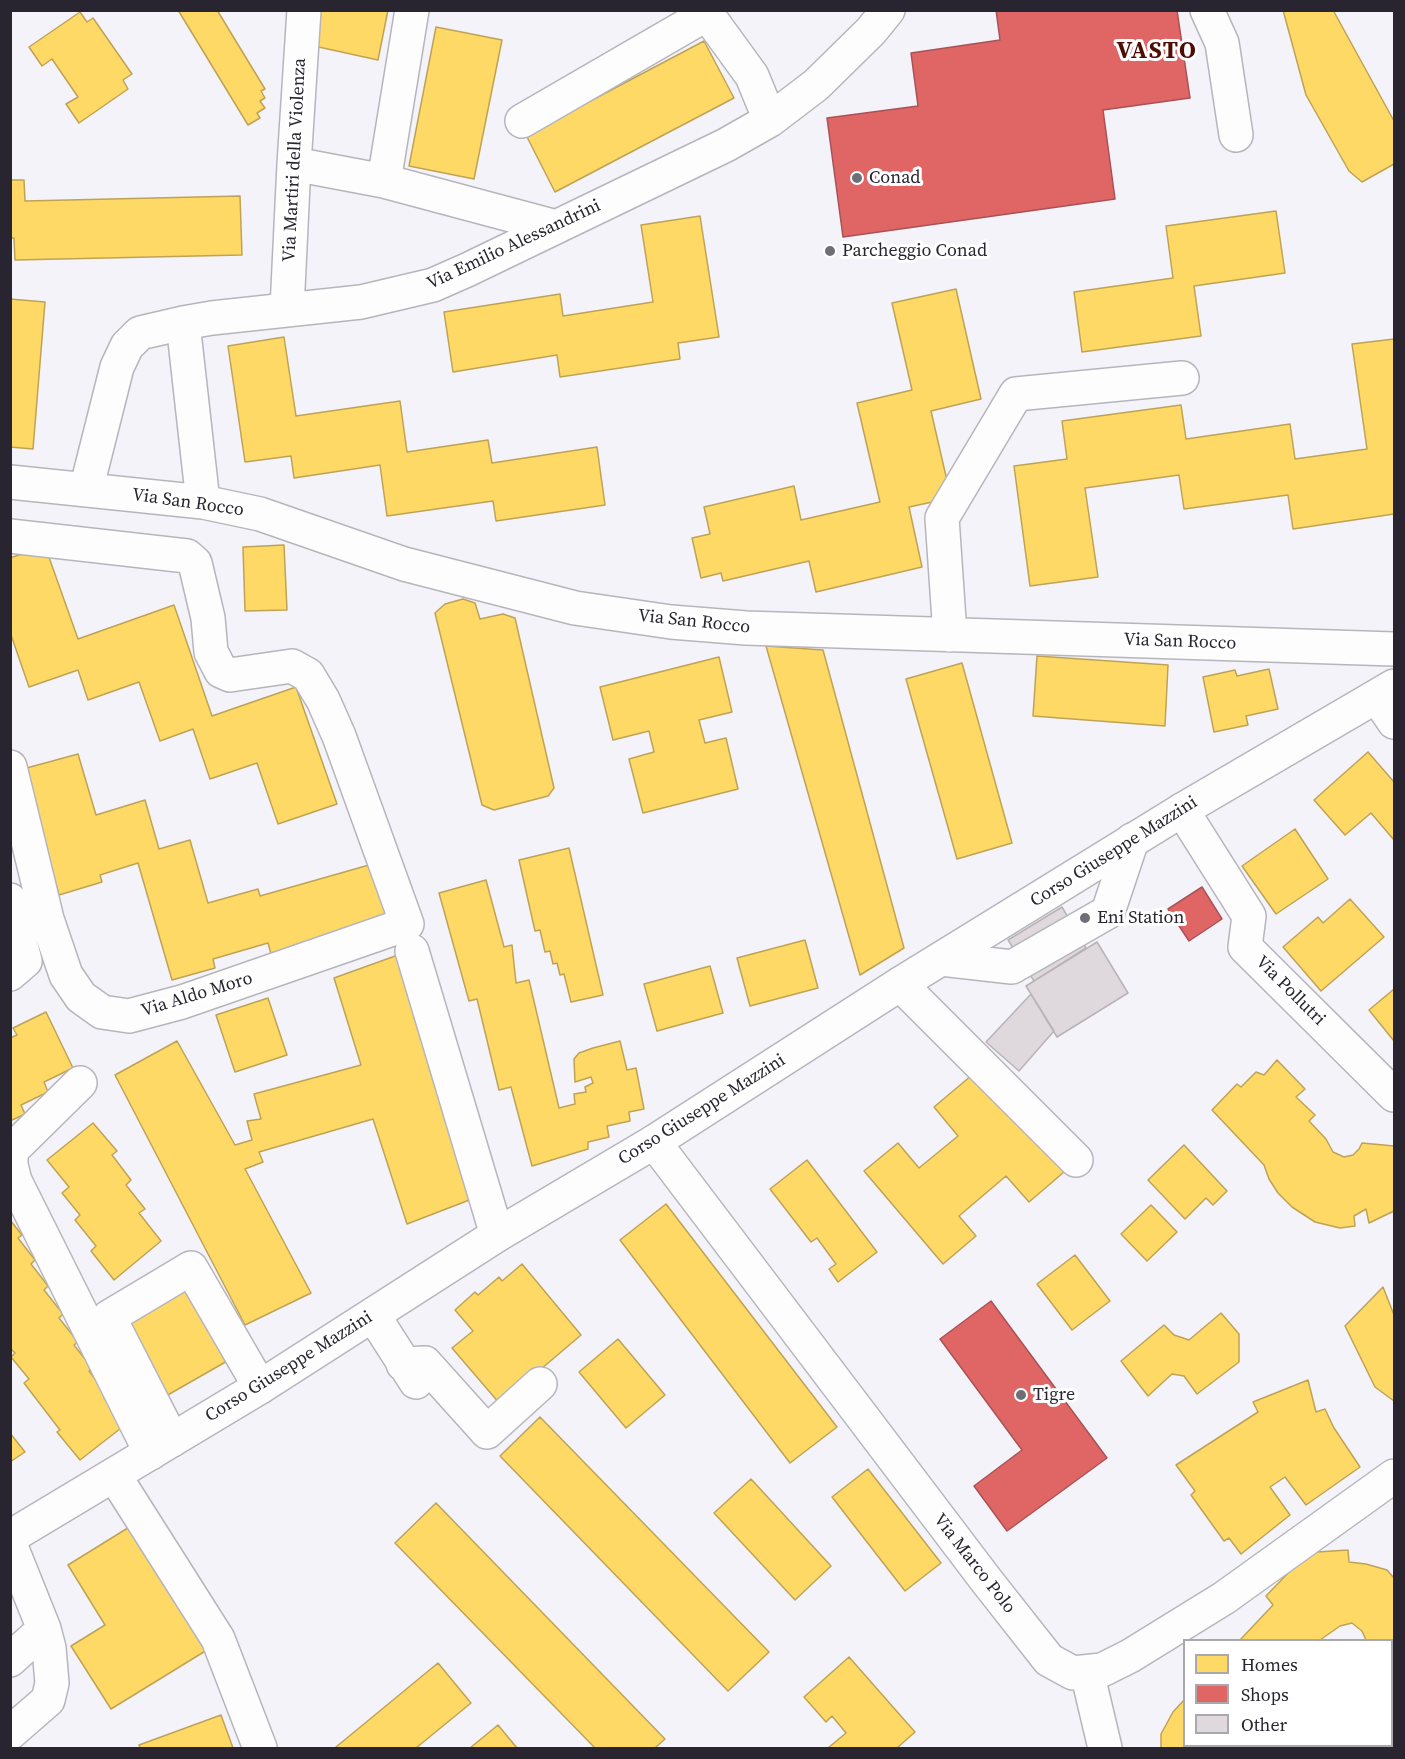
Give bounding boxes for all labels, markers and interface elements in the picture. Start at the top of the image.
district label: VASTO [1117,38,1197,66]
street label: Via Martiri della Violenza [279,57,311,263]
place label: Conad [869,167,921,189]
marker: Conad [850,171,864,185]
street label: Via Emilio Alessandrini [424,195,604,295]
place label: Parcheggio Conad [842,240,987,262]
marker: Parcheggio Conad [823,244,837,258]
street label: Via San Rocco [131,484,245,522]
street label: Via San Rocco [637,605,751,639]
street label: Via San Rocco [1123,629,1237,655]
street label: Corso Giuseppe Mazzini [1027,792,1201,912]
place label: Eni Station [1097,907,1184,929]
marker: Eni Station [1078,911,1092,925]
street label: Via Pollutri [1250,951,1330,1031]
street label: Via Aldo Moro [139,968,255,1022]
street label: Corso Giuseppe Mazzini [615,1050,789,1170]
street label: Corso Giuseppe Mazzini [202,1307,376,1427]
place label: Tigre [1033,1384,1075,1406]
marker: Tigre [1014,1388,1028,1402]
street label: Via Marco Polo [928,1510,1020,1618]
legend [1183,1639,1393,1747]
text: Homes [1241,1652,1298,1677]
text: Shops [1241,1682,1289,1707]
text: Other [1241,1712,1287,1737]

